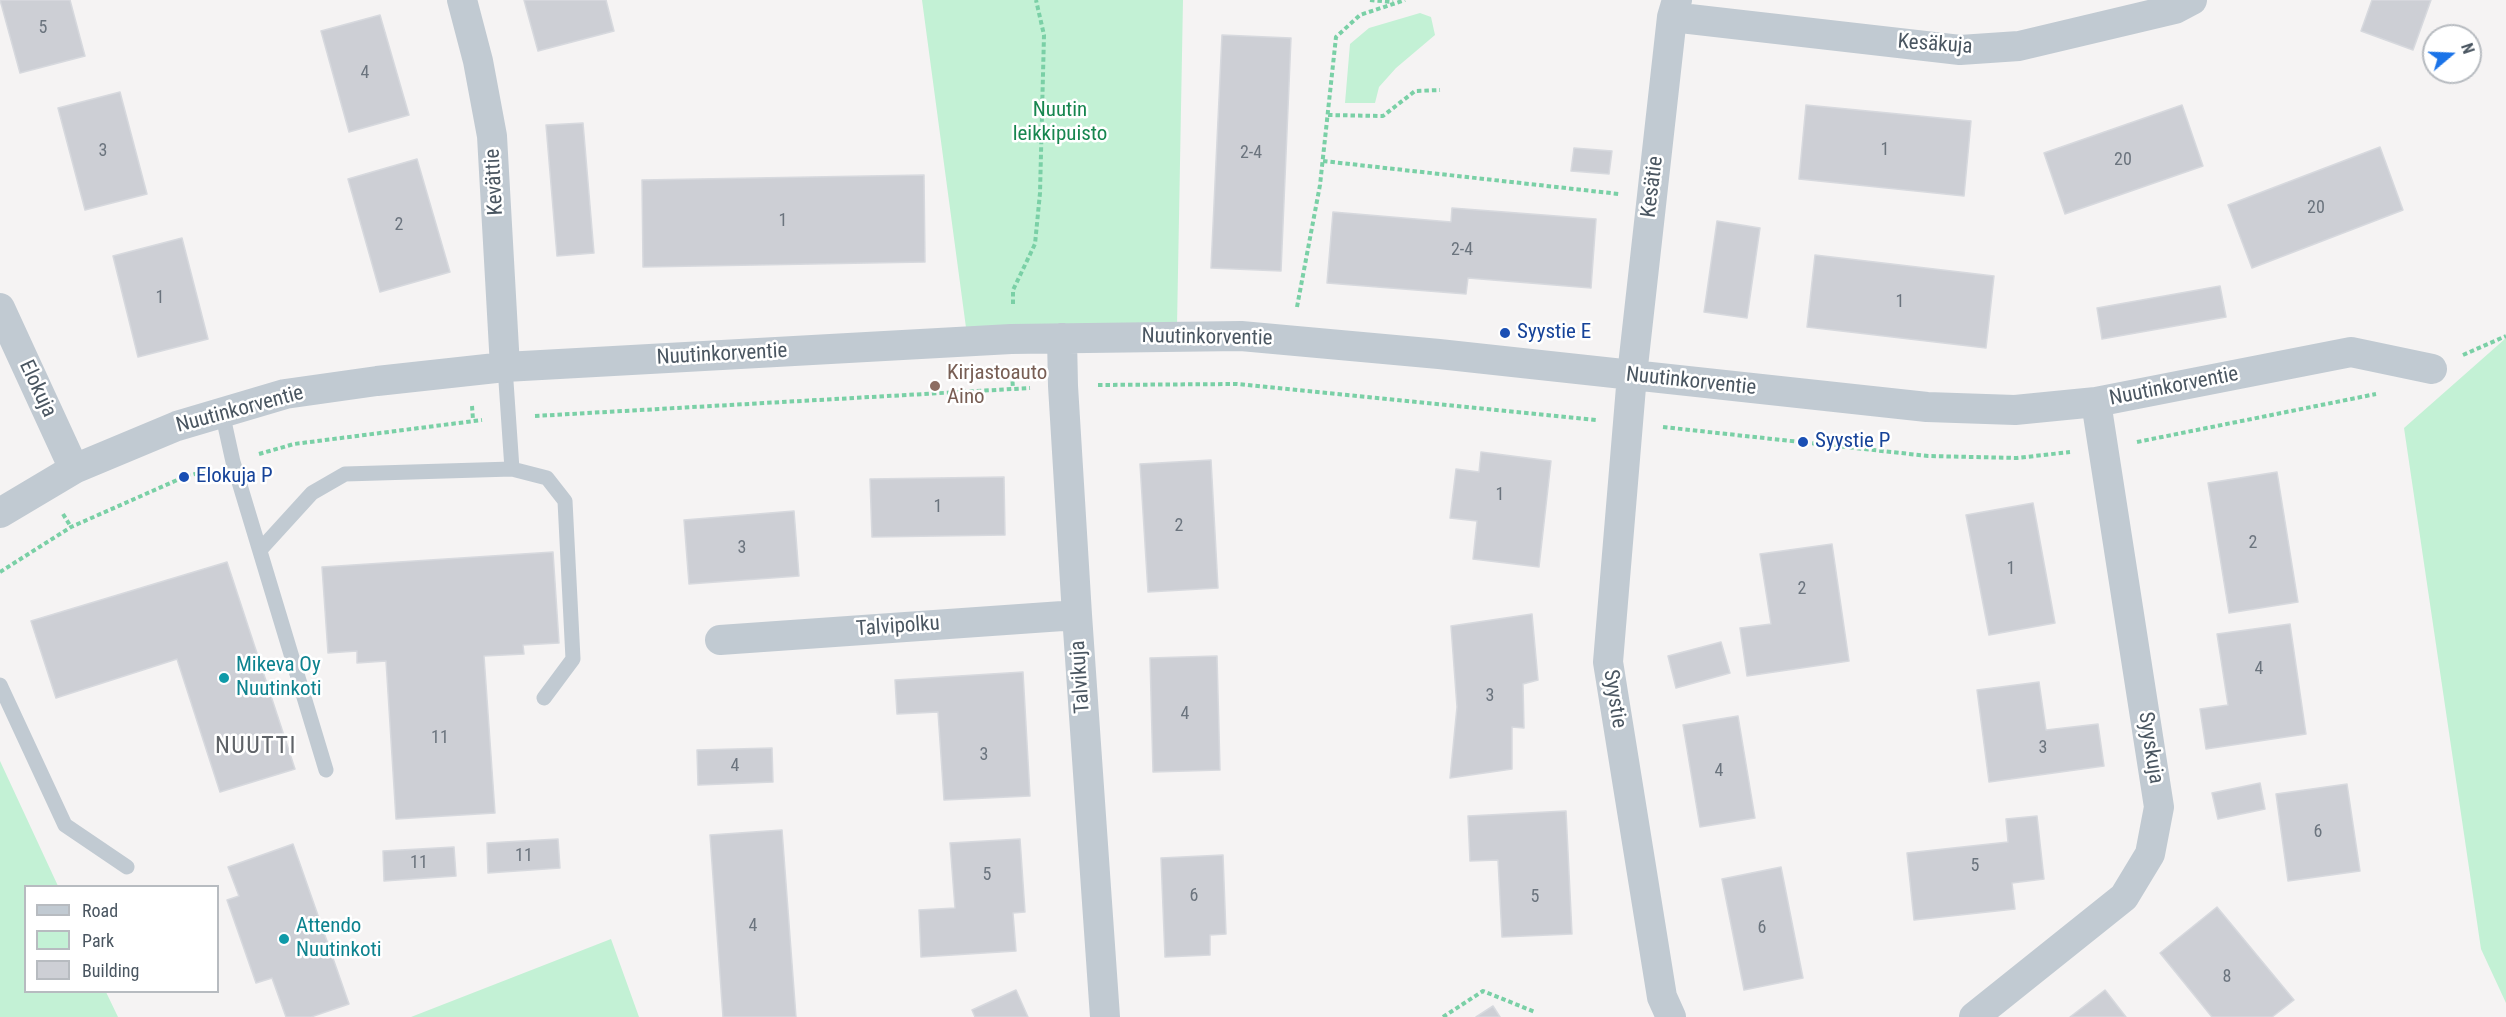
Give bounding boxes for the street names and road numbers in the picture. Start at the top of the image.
street label: Kesäkuja [1897,30,1973,60]
street label: Kevättie [481,148,509,216]
street label: Kesätie [1637,155,1669,219]
street label: Nuutinkorventie [1141,324,1273,352]
street label: Nuutinkorventie [656,339,788,371]
street label: Elokuja [13,356,61,422]
street label: Nuutinkorventie [2107,362,2241,412]
street label: Nuutinkorventie [1625,363,1757,401]
street label: Nuutinkorventie [174,381,306,439]
street label: Talvipolku [855,612,941,642]
street label: Talvikuja [1066,640,1096,714]
street label: Syystie [1597,668,1631,730]
street label: Syyskuja [2132,710,2168,786]

